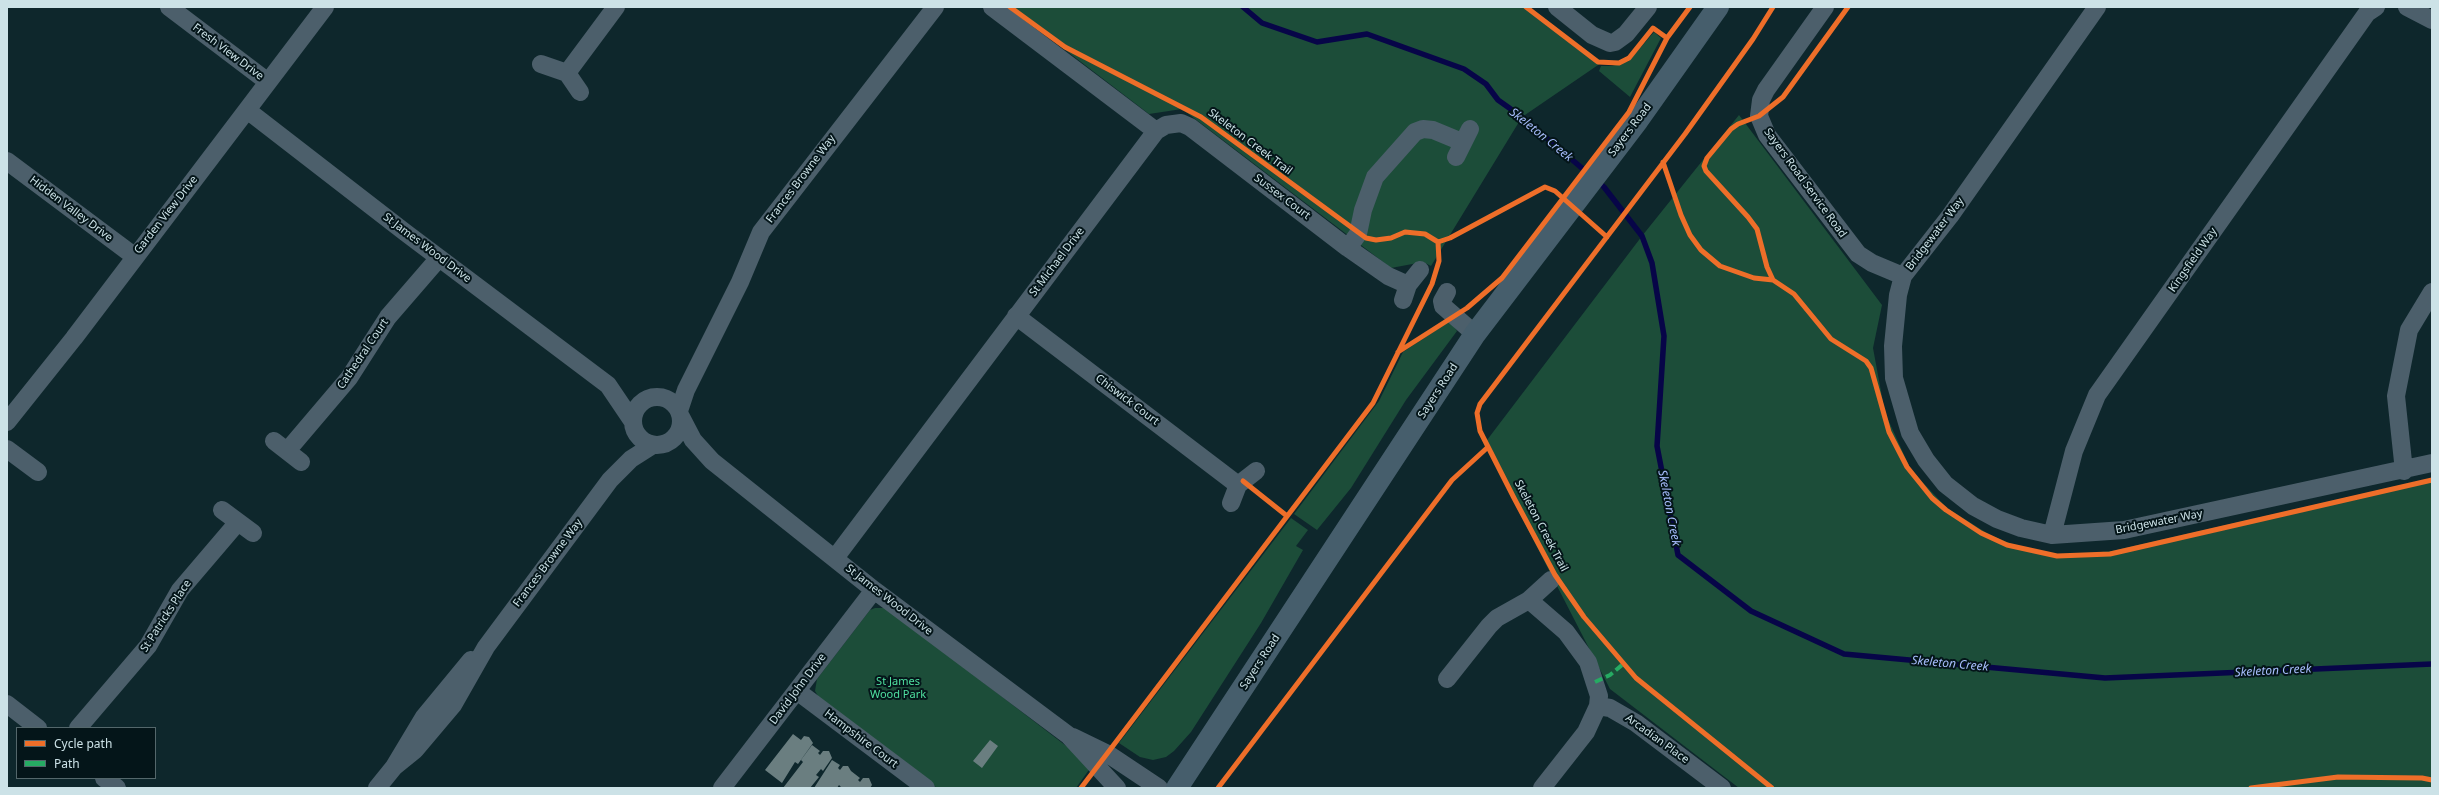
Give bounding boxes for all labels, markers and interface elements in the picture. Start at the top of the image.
street label: Fresh View Drive [190,21,266,83]
street label: Sayers Road [1606,101,1654,159]
water label: Skeleton Creek [1506,105,1576,165]
street label: Skeleton Creek Trail [1205,106,1295,178]
street label: Sayers Road Service Road [1761,126,1849,240]
street label: Frances Browne Way [764,132,838,226]
street label: Sussex Court [1251,172,1313,222]
street label: Garden View Drive [131,173,201,257]
street label: Hidden Valley Drive [27,174,115,244]
street label: Bridgewater Way [1903,195,1967,273]
street label: St James Wood Drive [380,211,474,285]
street label: St Michael Drive [1027,225,1087,299]
street label: Kingsfield Way [2166,225,2220,295]
street label: Cathedral Court [335,316,391,392]
street label: Sayers Road [1415,361,1461,421]
street label: Chiswick Court [1093,372,1161,428]
water label: Skeleton Creek [1655,469,1683,547]
street label: Skeleton Creek Trail [1511,478,1571,574]
street label: Bridgewater Way [2114,507,2204,537]
street label: Frances Browne Way [511,516,585,610]
street label: St James Wood Drive [843,562,935,638]
street label: St Patricks Place [138,577,194,655]
street label: Sayers Road [1237,632,1283,692]
street label: David John Drive [767,651,829,727]
water label: Skeleton Creek [1911,653,1989,675]
water label: Skeleton Creek [2234,662,2312,680]
park label: St James Wood Park [870,675,926,701]
street label: Hampshire Court [822,707,900,771]
street label: Arcadian Place [1623,712,1691,766]
legend [16,727,156,779]
text: Cycle path [54,735,112,752]
text: Path [54,755,80,772]

